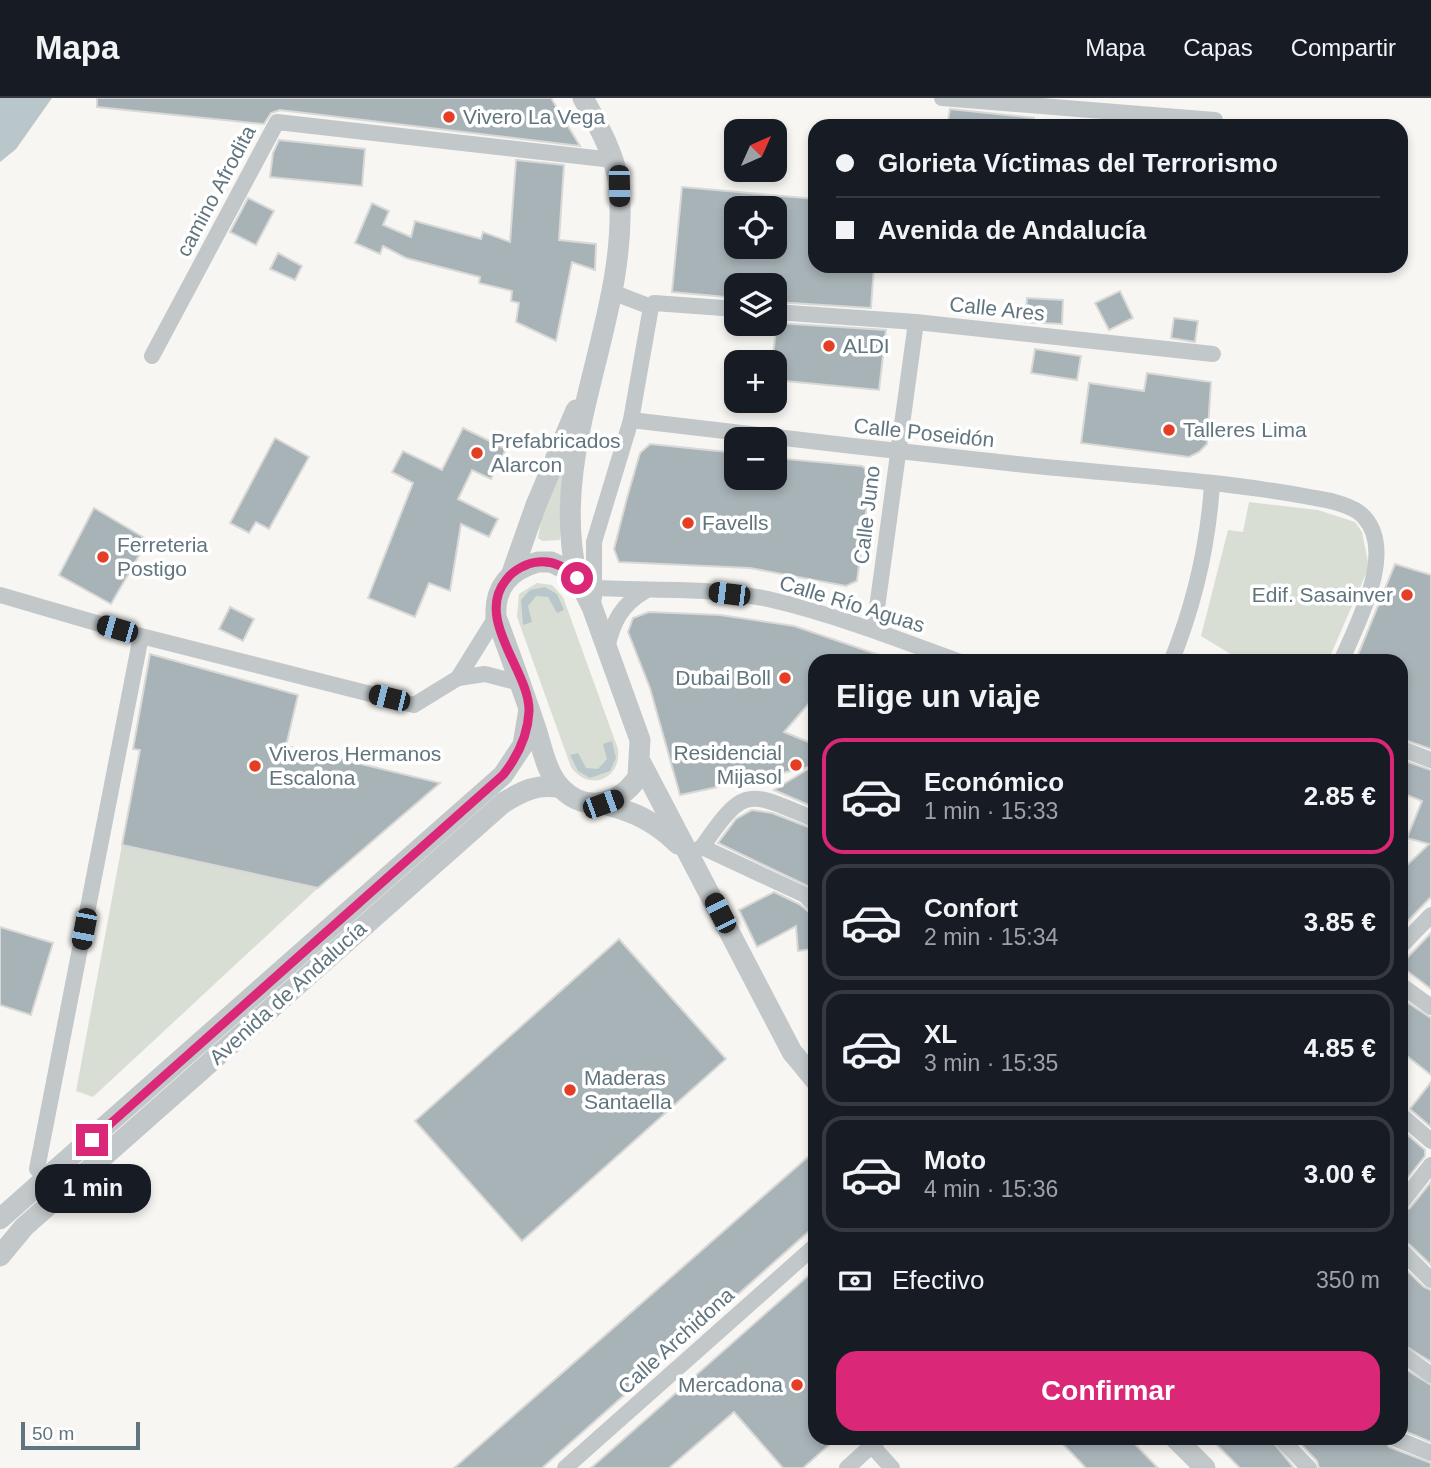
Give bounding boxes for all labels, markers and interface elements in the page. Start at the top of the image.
text: Mapa [35,29,119,66]
text: Mapa [1085,34,1145,61]
text: Capas [1183,34,1253,61]
text: Compartir [1291,34,1396,61]
place label: Vivero La Vega [463,105,605,128]
marker: Vivero La Vega [441,109,457,125]
north arrow [724,119,788,182]
map controls [724,119,787,490]
street label: camino Afrodita [171,121,260,260]
text: Glorieta Víctimas del Terrorismo [878,148,1278,178]
car [609,165,630,207]
button: locate [724,196,787,259]
text: Avenida de Andalucía [878,215,1146,245]
button: layers [724,273,787,336]
street label: Calle Ares [948,292,1046,325]
place label: ALDI [843,334,890,357]
marker: ALDI [821,338,837,354]
button: + [724,350,787,413]
street label: Calle Poseidón [853,414,996,451]
place label: Talleres Lima [1183,418,1307,441]
marker: Talleres Lima [1161,422,1177,438]
button: − [724,427,787,490]
place label: Prefabricados Alarcon [491,429,621,476]
marker: Prefabricados Alarcon [469,445,485,461]
street label: Calle Juno [849,464,884,566]
place label: Favells [702,511,769,534]
marker: Favells [680,515,696,531]
place label: Ferreteria Postigo [117,533,208,580]
marker: Ferreteria Postigo [95,549,111,565]
route start [561,562,593,594]
street label: Calle Río Aguas [777,571,928,637]
car [707,581,752,607]
place label: Edif. Sasainver [1252,583,1393,606]
marker: Edif. Sasainver [1399,587,1415,603]
car [94,613,141,645]
place label: Dubai Boll [675,666,771,689]
marker: Dubai Boll [777,670,793,686]
text: Elige un viaje [836,678,1041,714]
car [367,683,412,713]
place label: Residencial Mijasol [673,741,782,788]
place label: Viveros Hermanos Escalona [269,742,441,789]
marker: Residencial Mijasol [788,757,804,773]
marker: Viveros Hermanos Escalona [247,758,263,774]
icon: car [840,765,903,828]
text: Económico [924,767,1064,797]
text: 2.85 € [1304,781,1376,811]
car [580,787,627,821]
text: 1 min · 15:33 [924,798,1058,824]
car [702,890,739,936]
icon: car [840,891,903,954]
text: Confort [924,893,1018,923]
car [70,906,99,952]
text: 3.85 € [1304,907,1376,937]
street label: Avenida de Andalucía [205,916,371,1069]
text: 2 min · 15:34 [924,924,1058,950]
icon: car [840,1017,903,1080]
text: XL [924,1019,957,1049]
text: 4.85 € [1304,1033,1376,1063]
text: 3 min · 15:35 [924,1050,1058,1076]
place label: Maderas Santaella [584,1066,672,1113]
marker: Maderas Santaella [562,1082,578,1098]
route end [76,1124,108,1156]
icon: car [840,1143,903,1206]
text: Moto [924,1145,986,1175]
text: 3.00 € [1304,1159,1376,1189]
callout: 1 min [34,1164,150,1214]
text: 1 min [63,1175,123,1201]
text: 4 min · 15:36 [924,1176,1058,1202]
icon: cash [836,1262,874,1300]
text: Efectivo [892,1265,985,1295]
text: 350 m [1316,1267,1380,1293]
street label: Calle Archidona [613,1283,738,1398]
button: Confirmar [836,1351,1380,1431]
place label: Mercadona [678,1373,783,1396]
marker: Mercadona [789,1377,805,1393]
scale bar [21,1419,140,1451]
text: 50 m [32,1423,74,1444]

